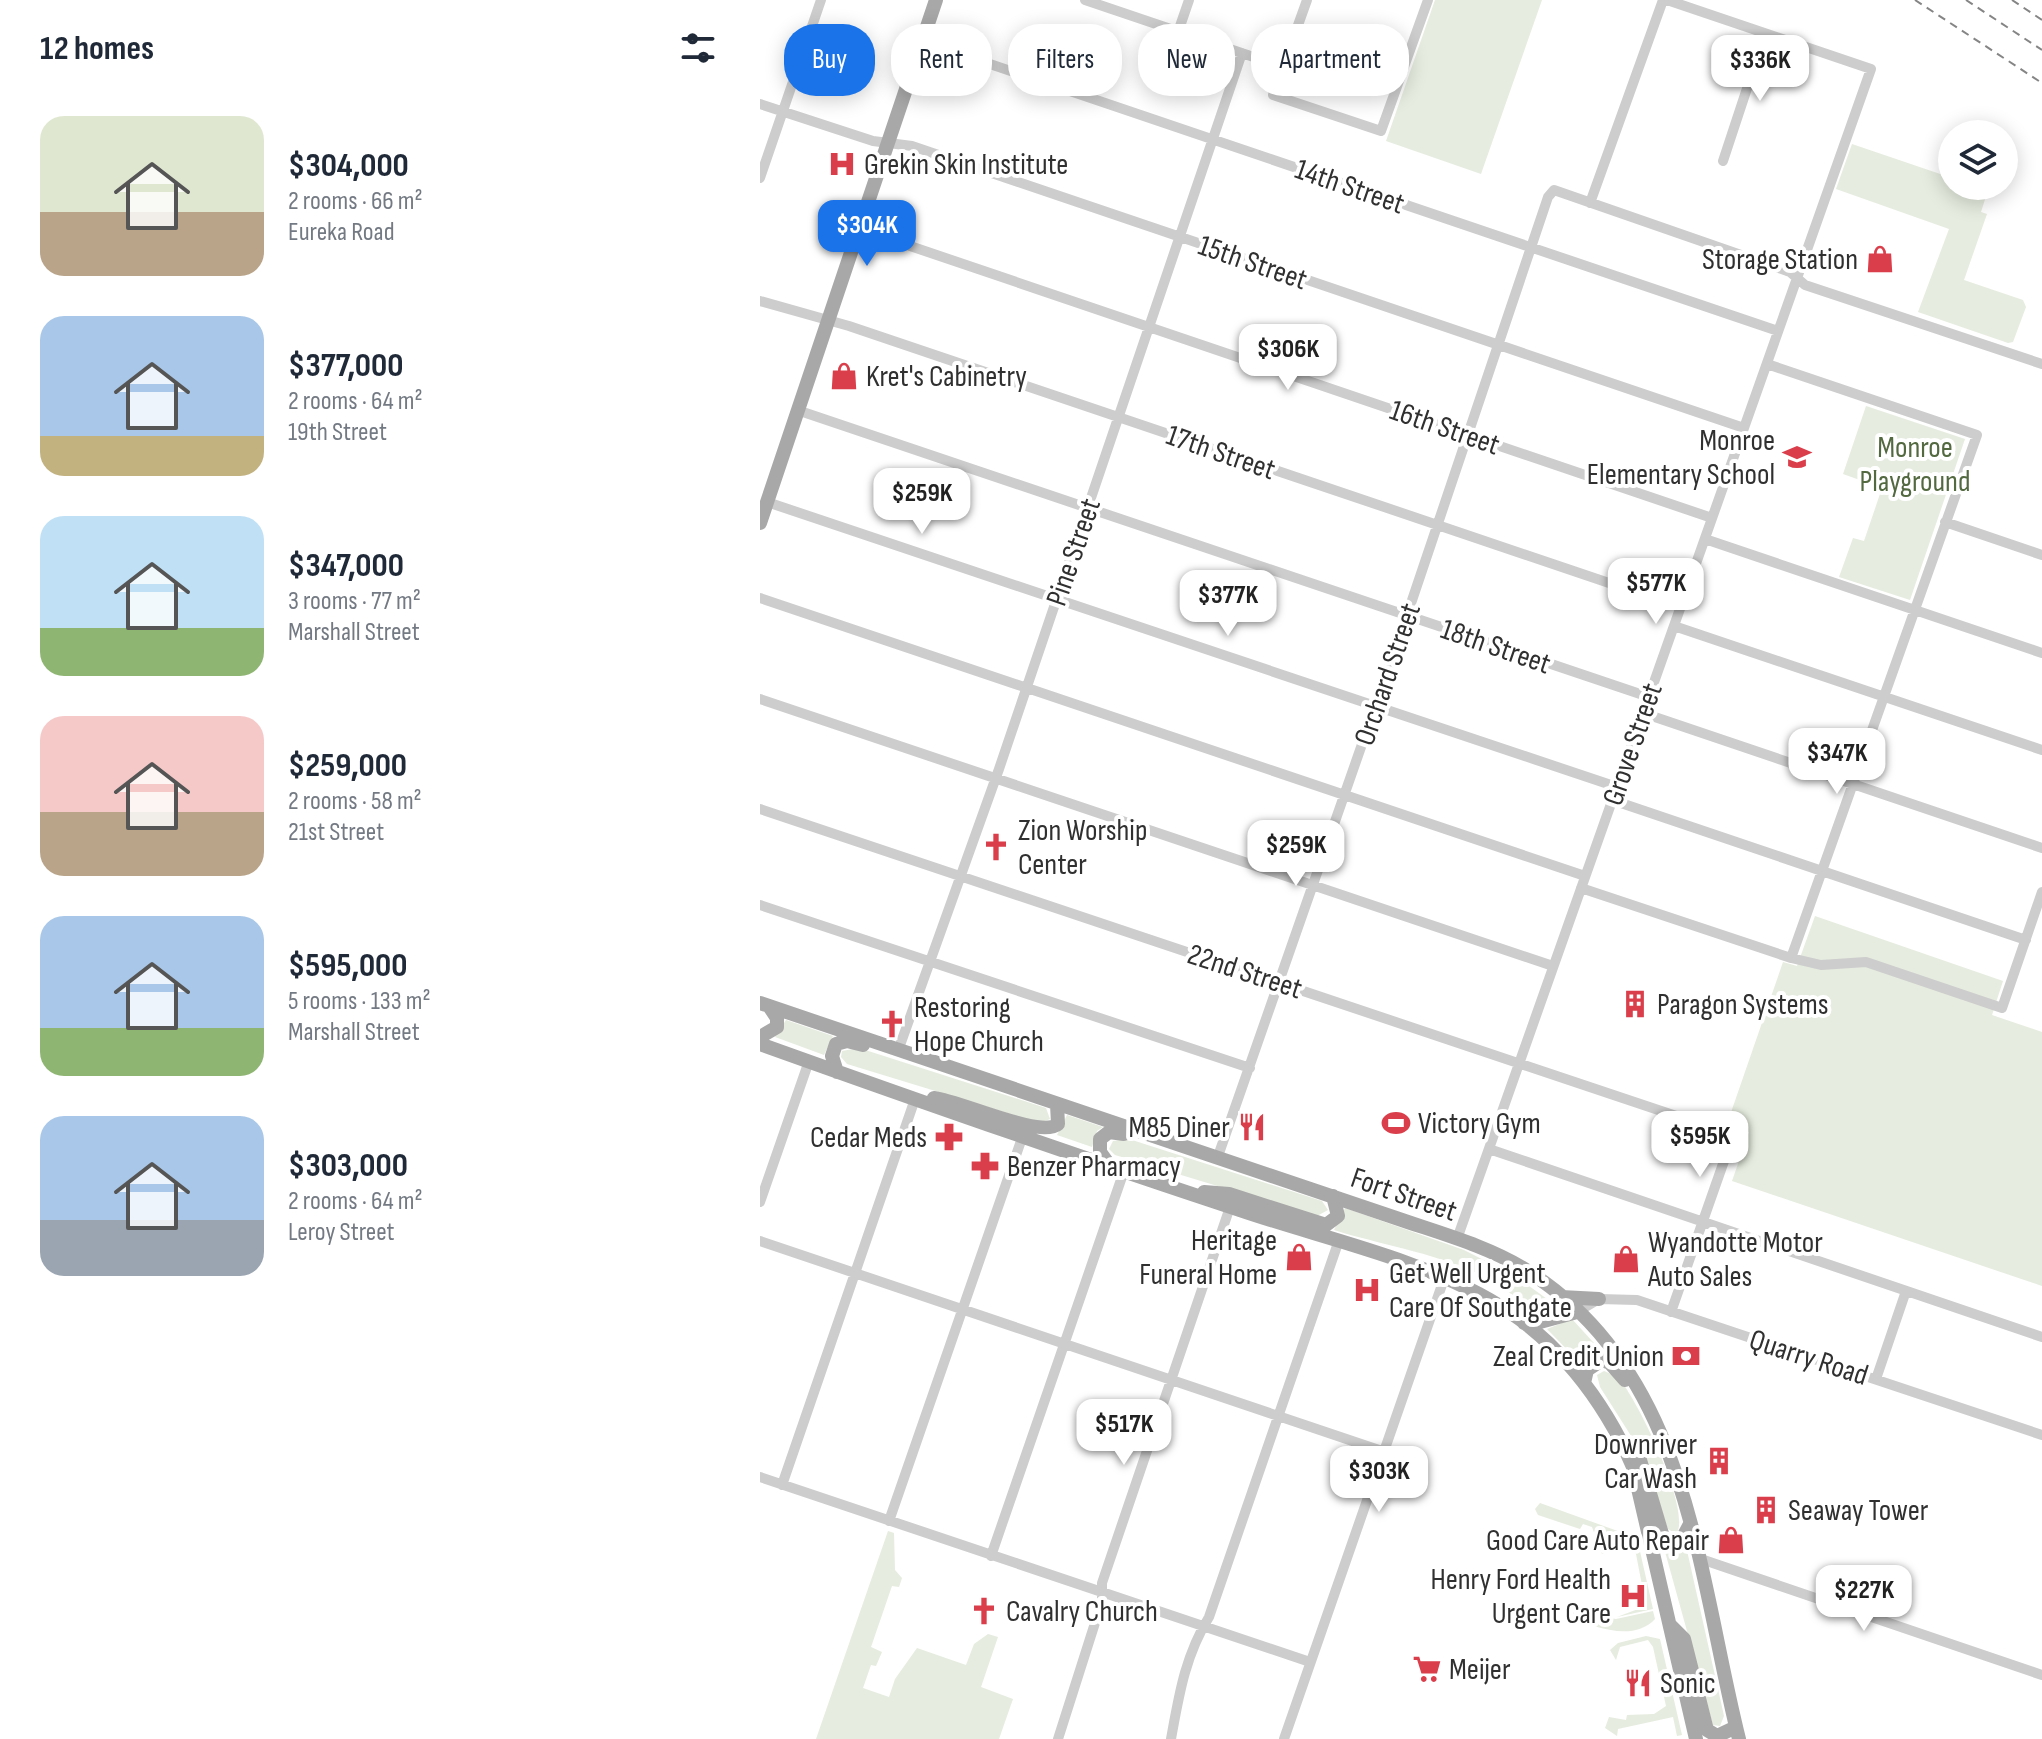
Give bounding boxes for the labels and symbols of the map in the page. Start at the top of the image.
pin: $336K [1704,35,1816,103]
place label: Grekin Skin Institute [864,147,1068,183]
hospital icon: Grekin Skin Institute [827,149,857,179]
street label: 14th Street [1290,152,1409,222]
pin: $304K [811,200,923,268]
street label: 15th Street [1194,228,1312,298]
place label: Storage Station [1702,242,1858,278]
shop icon: Storage Station [1865,244,1895,274]
pin: $306K [1232,324,1344,392]
place label: Kret's Cabinetry [866,359,1027,395]
shop icon: Kret's Cabinetry [829,361,859,391]
street label: 16th Street [1385,392,1504,463]
street label: 17th Street [1161,418,1280,488]
place label: Monroe Elementary School [1587,423,1775,493]
park label: Monroe Playground [1860,430,1970,500]
school or university icon: Monroe Elementary School [1782,442,1812,472]
pin: $259K [866,468,978,536]
street label: Pine Street [1039,494,1109,611]
pin: $577K [1600,558,1712,626]
pin: $377K [1172,570,1284,638]
street label: Orchard Street [1347,598,1429,750]
street label: 18th Street [1436,611,1555,682]
street label: Grove Street [1595,678,1671,810]
pin: $347K [1781,728,1893,796]
place label: Zion Worship Center [1018,813,1147,883]
pin: $259K [1240,820,1352,888]
church icon: Zion Worship Center [981,832,1011,862]
street label: 22nd Street [1183,937,1306,1007]
place label: Paragon Systems [1657,987,1829,1023]
building icon: Paragon Systems [1620,989,1650,1019]
place label: Restoring Hope Church [914,990,1044,1060]
church icon: Restoring Hope Church [877,1009,907,1039]
place label: Victory Gym [1418,1106,1541,1142]
sports icon: Victory Gym [1381,1108,1411,1138]
place label: M85 Diner [1128,1110,1230,1146]
pin: $595K [1644,1111,1756,1179]
restaurant icon: M85 Diner [1237,1112,1267,1142]
place label: Cedar Meds [810,1120,927,1156]
pharmacy icon: Cedar Meds [934,1122,964,1152]
place label: Benzer Pharmacy [1007,1149,1181,1185]
pharmacy icon: Benzer Pharmacy [970,1151,1000,1181]
street label: Fort Street [1346,1160,1461,1230]
place label: Heritage Funeral Home [1139,1223,1277,1293]
place label: Wyandotte Motor Auto Sales [1647,1225,1823,1295]
shop icon: Heritage Funeral Home [1284,1242,1314,1272]
shop icon: Wyandotte Motor Auto Sales [1611,1244,1641,1274]
place label: Get Well Urgent Care Of Southgate [1389,1256,1572,1326]
hospital icon: Get Well Urgent Care Of Southgate [1352,1275,1382,1305]
street label: Quarry Road [1745,1322,1873,1394]
place label: Zeal Credit Union [1493,1339,1664,1375]
bank icon: Zeal Credit Union [1671,1341,1701,1371]
pin: $517K [1068,1399,1180,1467]
place label: Downriver Car Wash [1594,1427,1697,1497]
pin: $303K [1323,1446,1435,1514]
building icon: Downriver Car Wash [1704,1446,1734,1476]
place label: Seaway Tower [1788,1493,1929,1529]
building icon: Seaway Tower [1751,1495,1781,1525]
place label: Good Care Auto Repair [1486,1523,1709,1559]
shop icon: Good Care Auto Repair [1716,1525,1746,1555]
place label: Henry Ford Health Urgent Care [1430,1562,1611,1632]
pin: $227K [1808,1565,1920,1633]
hospital icon: Henry Ford Health Urgent Care [1618,1581,1648,1611]
place label: Cavalry Church [1006,1594,1158,1630]
church icon: Cavalry Church [969,1596,999,1626]
place label: Meijer [1449,1652,1511,1688]
supermarket icon: Meijer [1412,1654,1442,1684]
place label: Sonic [1660,1666,1716,1702]
restaurant icon: Sonic [1623,1668,1653,1698]

